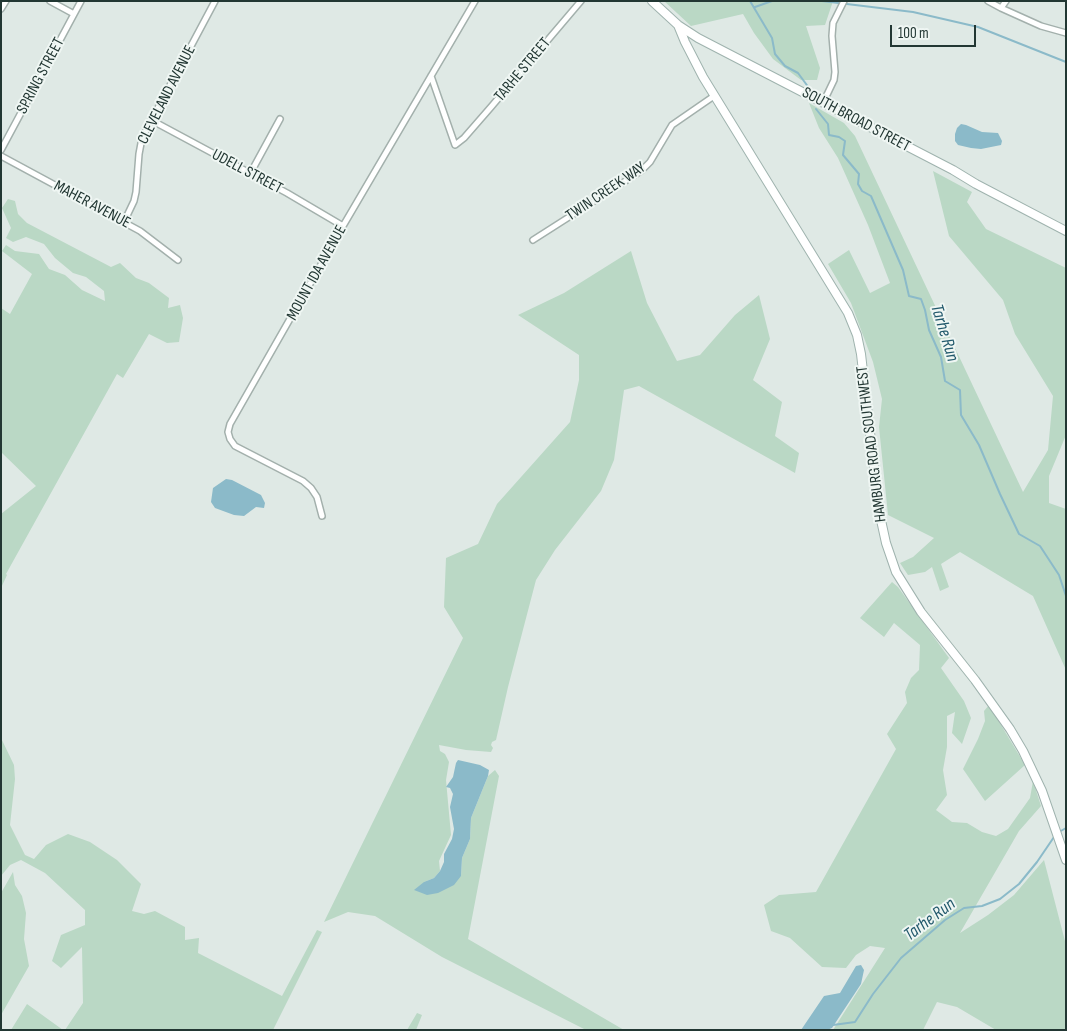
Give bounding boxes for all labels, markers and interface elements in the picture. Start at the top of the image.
scale bar [892,15,978,47]
text: 100 m [898,24,929,43]
street label: TARHE STREET [491,34,555,106]
street label: SPRING STREET [13,35,69,117]
street label: CLEVELAND AVENUE [134,42,200,148]
street label: SOUTH BROAD STREET [799,83,913,157]
street label: UDELL STREET [208,145,286,199]
street label: TWIN CREEK WAY [563,158,649,226]
street label: MAHER AVENUE [50,177,134,233]
street label: MOUNT IDA AVENUE [283,222,351,324]
water label: Tarhe Run [925,302,963,364]
street label: HAMBURG ROAD SOUTHWEST [853,365,891,523]
water label: Tarhe Run [900,894,960,946]

